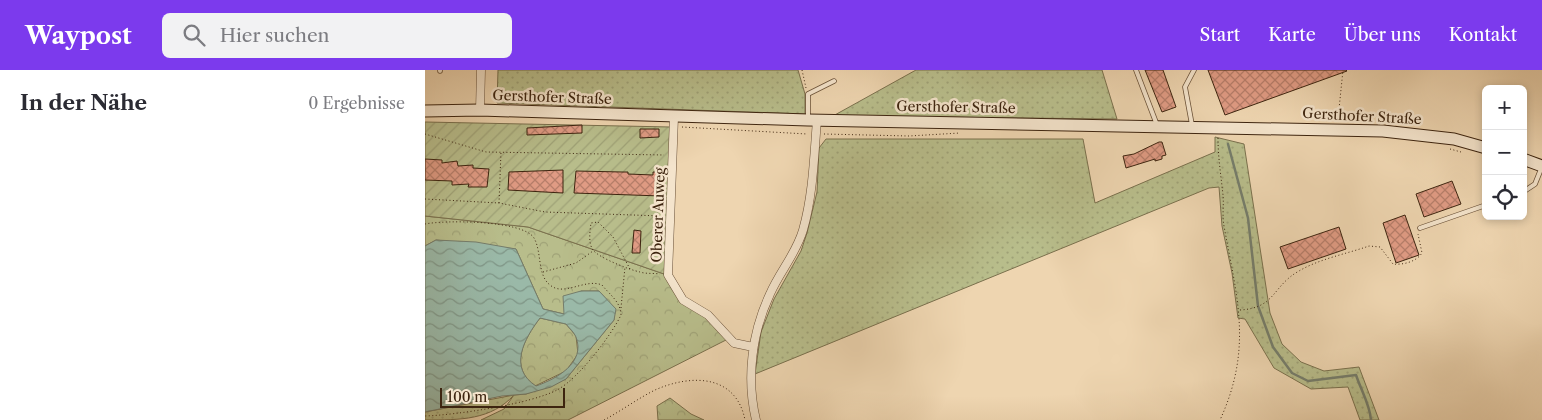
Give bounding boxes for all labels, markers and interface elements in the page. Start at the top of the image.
search box [162,13,512,58]
text: Waypost [25,21,132,50]
icon: search [180,21,208,49]
text: Hier suchen [220,24,329,47]
text: Start [1200,24,1240,46]
text: Karte [1268,24,1316,46]
text: Über uns [1344,24,1421,46]
text: Kontakt [1449,24,1517,46]
map controls [1482,85,1527,220]
button: + [1482,85,1527,130]
street label: Gersthofer Straße [492,86,612,108]
text: In der Nähe [20,90,147,115]
text: 0 Ergebnisse [308,93,405,113]
street label: Gersthofer Straße [896,97,1016,117]
street label: Gersthofer Straße [1302,104,1422,128]
button: − [1482,130,1527,175]
street label: Oberer Auweg [647,166,669,263]
button: locate [1482,175,1527,220]
scale bar [440,385,565,408]
text: 100 m [447,388,487,406]

